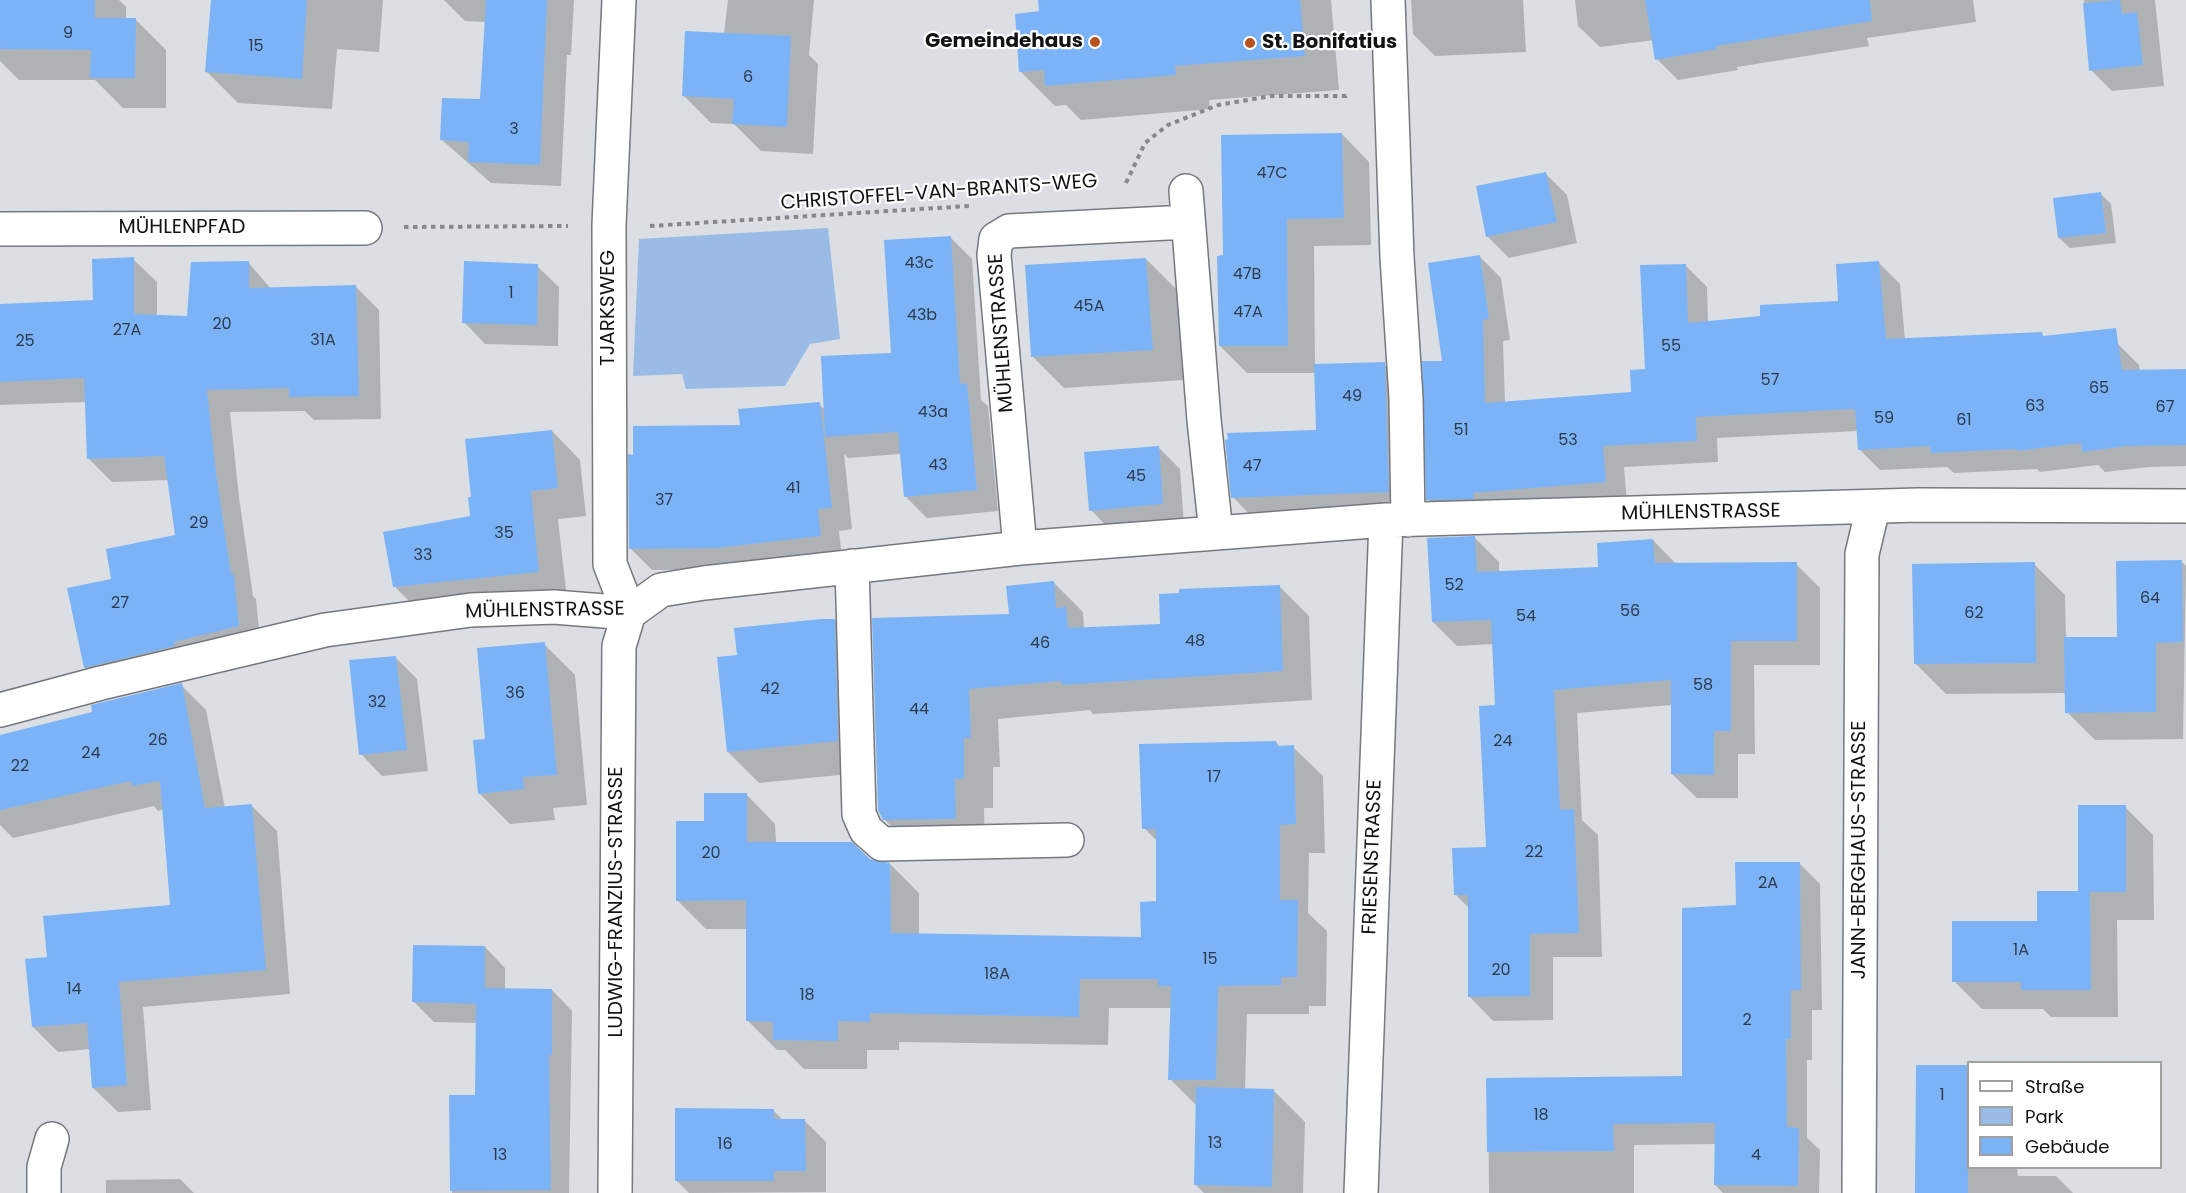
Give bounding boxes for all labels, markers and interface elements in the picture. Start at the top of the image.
house number: 9 [63,24,73,44]
place label: Gemeindehaus [925,30,1083,54]
place label: St. Bonifatius [1262,31,1397,55]
marker: Gemeindehaus [1088,35,1102,49]
marker: St. Bonifatius [1243,36,1257,50]
house number: 15 [248,37,264,57]
house number: 6 [743,68,753,88]
house number: 3 [509,120,519,140]
house number: 47C [1256,164,1288,184]
street label: CHRISTOFFEL-VAN-BRANTS-WEG [780,170,1098,216]
street label: MÜHLENPFAD [119,216,245,240]
street label: TJARKSWEG [597,250,621,366]
street label: MÜHLENSTRASSE [984,253,1020,413]
house number: 43c [904,254,934,274]
house number: 47B [1233,265,1261,285]
house number: 1 [508,284,514,304]
house number: 45A [1074,297,1104,317]
house number: 47A [1233,303,1263,323]
house number: 43b [907,306,937,326]
house number: 20 [212,315,232,335]
house number: 27A [113,321,141,341]
house number: 31A [310,331,336,351]
house number: 25 [15,332,35,352]
house number: 55 [1661,337,1681,357]
house number: 57 [1761,371,1779,391]
house number: 65 [2089,379,2109,399]
house number: 49 [1342,387,1362,407]
house number: 63 [2025,397,2045,417]
house number: 67 [2156,398,2174,418]
house number: 43a [918,403,948,423]
house number: 59 [1874,409,1894,429]
house number: 61 [1956,411,1972,431]
house number: 51 [1453,421,1469,441]
house number: 53 [1558,431,1578,451]
house number: 43 [928,456,948,476]
house number: 47 [1243,457,1261,477]
house number: 45 [1126,467,1146,487]
house number: 41 [785,479,801,499]
house number: 37 [655,491,673,511]
street label: MÜHLENSTRASSE [1621,500,1781,526]
house number: 29 [189,514,209,534]
house number: 35 [494,524,514,544]
house number: 33 [414,546,432,566]
house number: 52 [1444,576,1464,596]
house number: 64 [2140,589,2160,609]
house number: 27 [111,594,129,614]
street label: MÜHLENSTRASSE [465,598,625,624]
house number: 56 [1620,602,1640,622]
house number: 62 [1964,604,1984,624]
house number: 54 [1516,607,1536,627]
house number: 48 [1185,632,1205,652]
house number: 46 [1030,634,1050,654]
house number: 58 [1693,676,1713,696]
house number: 42 [760,680,780,700]
house number: 36 [505,684,525,704]
house number: 32 [368,693,386,713]
house number: 44 [909,700,929,720]
street label: JANN-BERGHAUS-STRASSE [1848,721,1872,979]
house number: 26 [148,731,168,751]
house number: 24 [1493,732,1513,752]
house number: 24 [81,744,101,764]
house number: 22 [11,757,29,777]
street label: LUDWIG-FRANZIUS-STRASSE [605,766,629,1038]
house number: 17 [1207,768,1221,788]
street label: FRIESENSTRASSE [1358,779,1388,935]
house number: 22 [1525,843,1543,863]
house number: 20 [701,844,721,864]
house number: 2A [1758,874,1778,894]
house number: 1A [2013,941,2029,961]
house number: 15 [1202,950,1218,970]
house number: 20 [1491,961,1511,981]
house number: 18A [984,965,1010,985]
house number: 14 [66,980,82,1000]
house number: 18 [799,986,815,1006]
house number: 2 [1742,1011,1752,1031]
legend [1967,1061,2162,1169]
text: Straße [2025,1074,2084,1099]
house number: 1 [1939,1086,1945,1106]
text: Park [2025,1104,2064,1129]
house number: 18 [1533,1106,1549,1126]
house number: 13 [1208,1134,1222,1154]
text: Gebäude [2025,1134,2109,1159]
house number: 16 [717,1135,733,1155]
house number: 13 [493,1146,507,1166]
house number: 4 [1751,1146,1761,1166]

